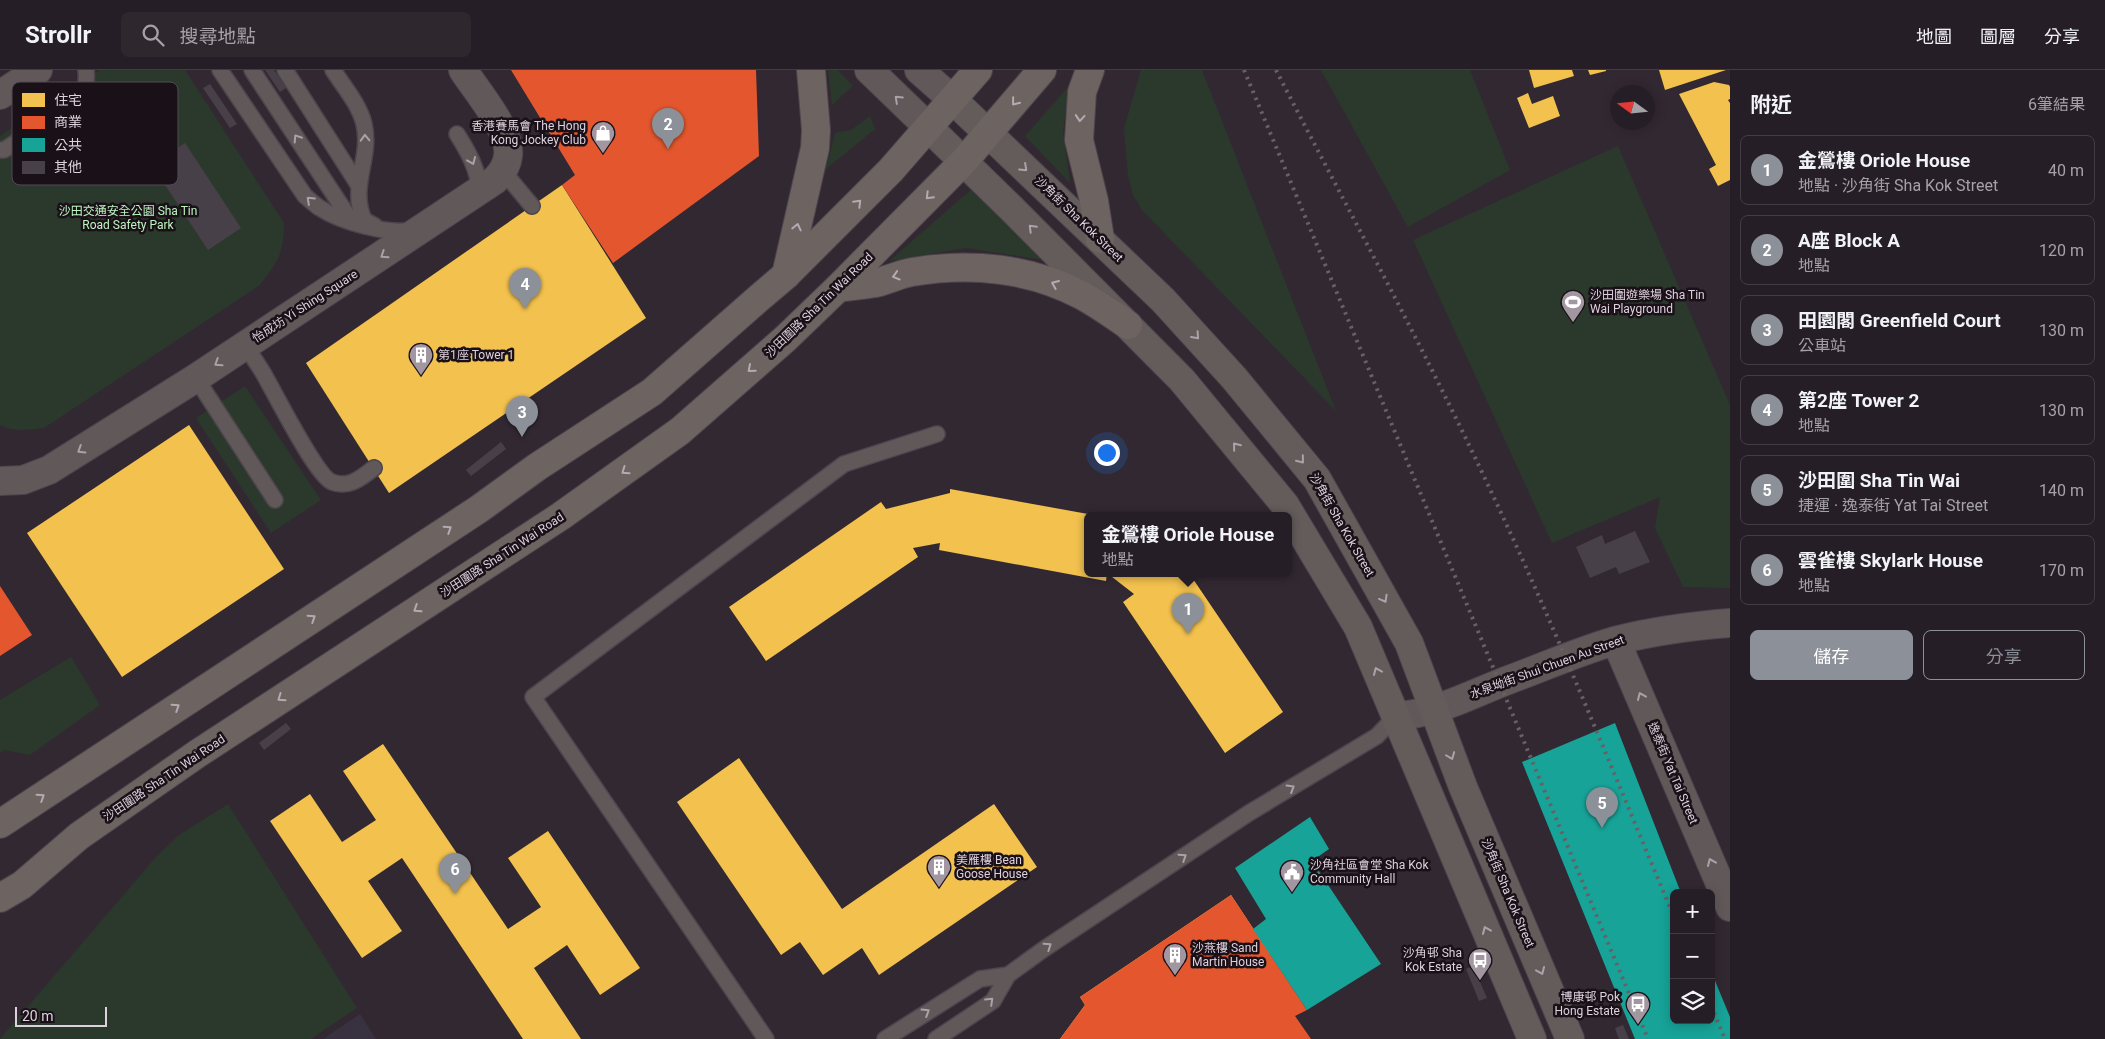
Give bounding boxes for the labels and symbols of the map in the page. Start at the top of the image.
legend [12,82,178,185]
north arrow [1610,85,1655,130]
text: 住宅 [54,92,82,108]
one-way arrow [895,96,904,105]
one-way arrow [1012,96,1021,105]
pin: 2 [652,108,684,149]
text: 商業 [54,114,82,130]
one-way arrow [1075,114,1086,122]
place label: 香港賽馬會 The Hong Kong Jockey Club [471,119,586,147]
shop icon: 香港賽馬會 The Hong Kong Jockey Club [590,120,616,154]
one-way arrow [360,133,370,141]
one-way arrow [294,134,303,143]
text: 公共 [54,137,82,153]
one-way arrow [466,156,477,165]
text: 其他 [54,159,82,175]
one-way arrow [1019,162,1028,171]
street label: 沙角街 Sha Kok Street [1032,173,1126,265]
one-way arrow [926,190,935,199]
one-way arrow [307,196,316,205]
one-way arrow [852,200,861,209]
park label: 沙田交通安全公園 Sha Tin Road Safety Park [59,204,197,232]
one-way arrow [791,223,802,232]
one-way arrow [1029,225,1038,234]
one-way arrow [380,249,389,258]
street label: 沙田圍路 Sha Tin Wai Road [762,250,876,360]
street label: 怡成坊 Yi Shing Square [250,267,360,345]
pin: 4 [509,268,541,309]
one-way arrow [893,271,901,281]
one-way arrow [1051,280,1060,290]
place label: 沙田圍遊樂場 Sha Tin Wai Playground [1590,288,1705,316]
sports icon: 沙田圍遊樂場 Sha Tin Wai Playground [1560,289,1586,323]
one-way arrow [1190,331,1199,340]
building icon: 第1座 Tower 1 [408,342,434,376]
place label: 第1座 Tower 1 [438,348,514,362]
one-way arrow [215,357,224,366]
one-way arrow [748,363,757,372]
pin: 3 [506,396,538,437]
your location [1094,440,1120,466]
one-way arrow [1232,442,1241,451]
one-way arrow [78,444,87,453]
one-way arrow [1296,454,1305,463]
one-way arrow [621,465,631,474]
street label: 沙角街 Sha Kok Street [1307,471,1377,579]
street label: 沙田圍路 Sha Tin Wai Road [438,510,566,600]
one-way arrow [442,526,452,535]
pin: 1 [1172,593,1204,634]
one-way arrow [1378,594,1388,603]
one-way arrow [414,603,423,613]
one-way arrow [307,615,316,624]
street label: 水泉坳街 Shui Chuen Au Street [1468,632,1626,701]
one-way arrow [1372,667,1383,676]
one-way arrow [277,692,287,701]
one-way arrow [1636,692,1647,701]
one-way arrow [171,704,180,714]
street label: 逸泰街 Yat Tai Street [1645,720,1701,826]
street label: 沙田圍路 Sha Tin Wai Road [100,732,228,824]
one-way arrow [1445,751,1455,760]
one-way arrow [1285,784,1294,794]
pin: 5 [1586,787,1618,828]
one-way arrow [35,794,44,803]
street label: 沙角街 Sha Kok Street [1479,836,1537,950]
pin: 6 [439,853,471,894]
place label: 美雁樓 Bean Goose House [956,853,1028,881]
one-way arrow [1178,853,1187,863]
building icon: 美雁樓 Bean Goose House [926,854,952,888]
place label: 沙角社區會堂 Sha Kok Community Hall [1310,858,1429,886]
one-way arrow [1707,858,1717,867]
public building icon: 沙角社區會堂 Sha Kok Community Hall [1279,859,1305,893]
one-way arrow [1482,926,1492,934]
place label: 沙燕樓 Sand Martin House [1192,941,1264,969]
building icon: 沙燕樓 Sand Martin House [1162,942,1188,976]
one-way arrow [1042,943,1051,952]
place label: 沙角邨 Sha Kok Estate [1403,946,1462,974]
bus stop icon: 沙角邨 Sha Kok Estate [1467,947,1493,981]
one-way arrow [1535,966,1546,975]
place label: 博康邨 Pok Hong Estate [1554,990,1621,1018]
bus stop icon: 博康邨 Pok Hong Estate [1625,991,1651,1025]
one-way arrow [984,998,993,1007]
scale bar [15,1004,108,1027]
one-way arrow [920,1009,929,1019]

